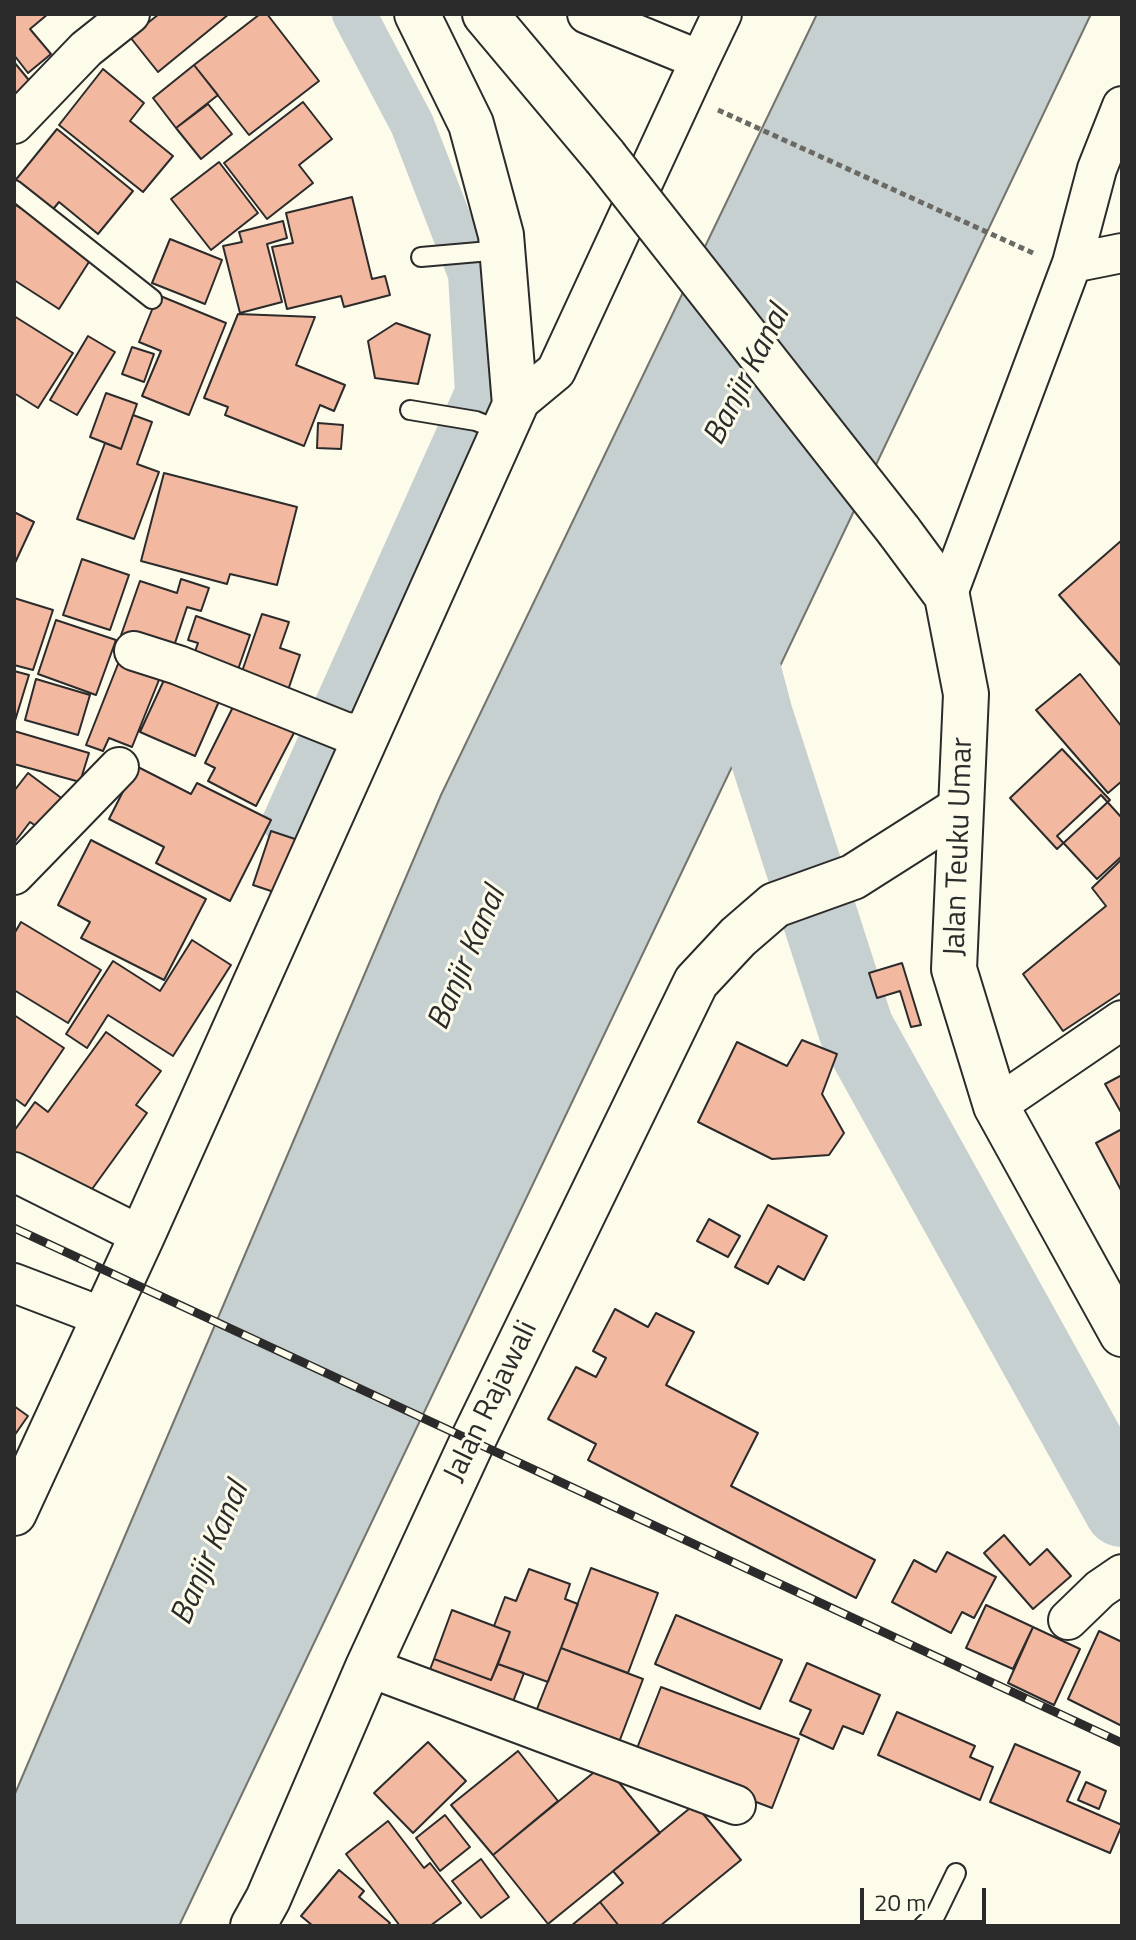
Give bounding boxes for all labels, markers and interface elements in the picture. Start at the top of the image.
water label: Banjir Kanal [696,300,800,452]
street label: Jalan Teuku Umar [938,737,982,957]
water label: Banjir Kanal [421,882,515,1036]
street label: Jalan Rajawali [438,1316,546,1488]
water label: Banjir Kanal [164,1477,258,1631]
scale bar [864,1872,990,1922]
text: 20 m [874,1884,926,1920]

